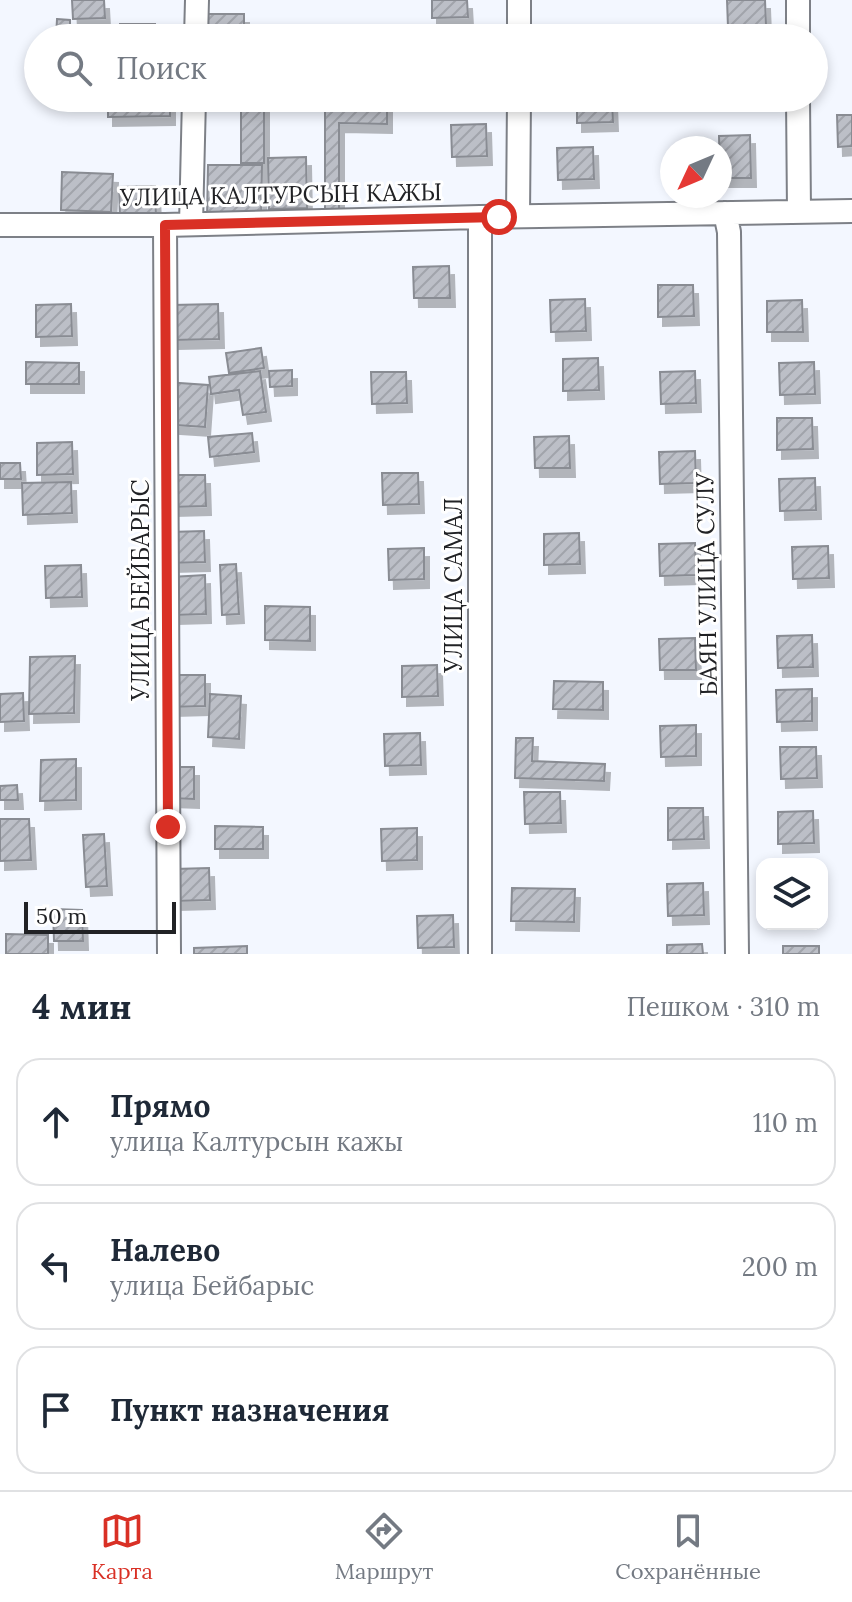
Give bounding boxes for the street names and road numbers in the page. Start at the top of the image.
street label: УЛИЦА КАЛТУРСЫН КАЖЫ [119,176,442,213]
street label: БАЯН УЛИЦА СУЛУ [689,472,724,696]
street label: УЛИЦА БЕЙБАРЫС [125,479,156,702]
street label: УЛИЦА САМАЛ [438,497,469,674]

